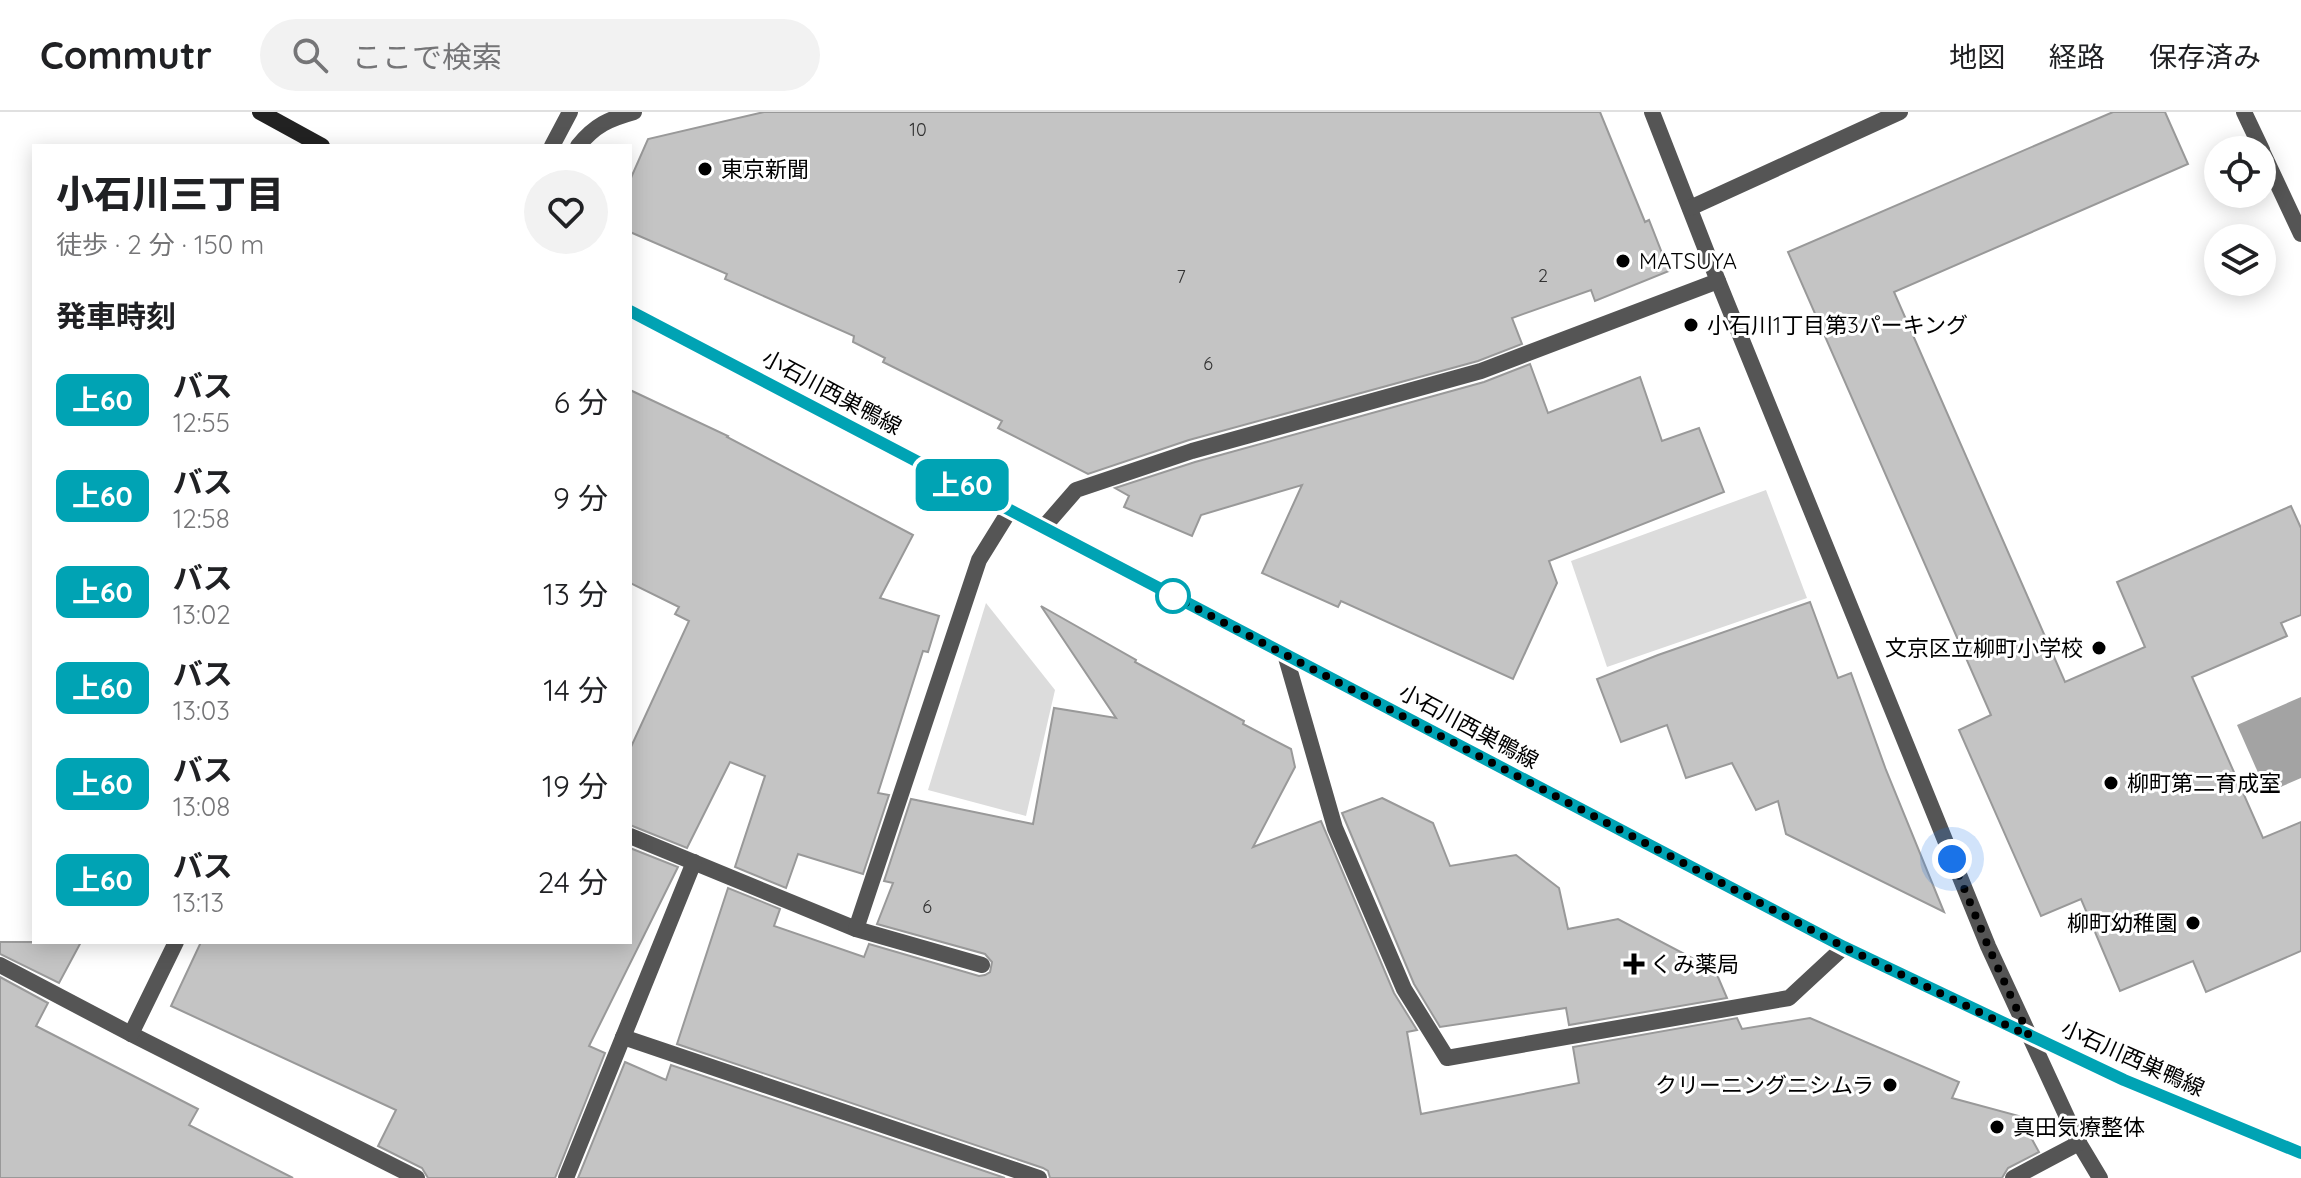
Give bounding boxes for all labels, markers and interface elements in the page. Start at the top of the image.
search box [260,19,820,91]
text: Commutr [40,31,212,79]
icon: search [288,33,332,77]
text: ここで検索 [352,38,502,76]
text: 地図 [1949,39,2005,74]
text: 経路 [2049,39,2105,74]
text: 保存済み [2149,39,2261,74]
house number: 10 [909,118,927,141]
map controls [2204,136,2276,296]
button: locate [2204,136,2276,208]
place label: 東京新聞 [721,155,809,183]
marker: 東京新聞 [696,160,714,178]
text: 小石川三丁目 [56,170,284,218]
button: heart [524,170,608,254]
button: layers [2204,224,2276,296]
text: 徒歩 · 2 分 · 150 m [56,228,264,261]
place label: MATSUYA [1639,247,1737,275]
marker: MATSUYA [1614,252,1632,270]
house number: 2 [1538,264,1548,287]
house number: 7 [1176,265,1186,288]
text: 発車時刻 [56,297,176,335]
place label: 小石川1丁目第3パーキング [1707,311,1968,339]
marker: 小石川1丁目第3パーキング [1682,316,1700,334]
street label: 小石川西巣鴨線 [757,343,907,441]
house number: 6 [1203,352,1213,375]
text: バス [173,367,233,405]
text: 上60 [72,382,133,417]
text: 6 分 [554,383,608,421]
text: 12:55 [173,406,230,439]
line badge: 上60 [916,459,1008,511]
text: バス [173,463,233,501]
text: 上60 [932,467,992,502]
text: 上60 [72,478,133,513]
text: 9 分 [553,479,608,517]
text: 12:58 [173,502,230,535]
text: バス [173,559,233,597]
text: 上60 [72,574,133,609]
text: 13 分 [543,575,608,613]
unlabelled marker [1156,579,1190,613]
text: 13:02 [173,598,231,631]
place label: 文京区立柳町小学校 [1885,634,2083,662]
marker: 文京区立柳町小学校 [2090,639,2108,657]
text: バス [173,655,233,693]
text: 上60 [72,670,133,705]
text: 14 分 [543,671,608,709]
street label: 小石川西巣鴨線 [1394,677,1544,775]
text: 13:03 [173,694,230,727]
text: バス [173,751,233,789]
text: 上60 [72,766,133,801]
text: 19 分 [542,767,608,805]
place label: 柳町第二育成室 [2127,769,2281,797]
marker: 柳町第二育成室 [2102,774,2120,792]
text: 13:08 [173,790,230,823]
your location [1932,839,1972,879]
text: バス [173,847,233,885]
text: 上60 [72,862,133,897]
text: 24 分 [538,863,608,901]
text: 13:13 [173,886,224,919]
house number: 6 [922,895,932,918]
place label: 柳町幼稚園 [2067,909,2177,937]
marker: 柳町幼稚園 [2184,914,2202,932]
place label: くみ薬局 [1650,950,1739,978]
marker: くみ薬局 [1625,955,1643,973]
street label: 小石川西巣鴨線 [2057,1014,2209,1102]
place label: クリーニングニシムラ [1655,1071,1874,1099]
marker: クリーニングニシムラ [1881,1076,1899,1094]
place label: 真田気療整体 [2013,1113,2145,1141]
marker: 真田気療整体 [1988,1118,2006,1136]

